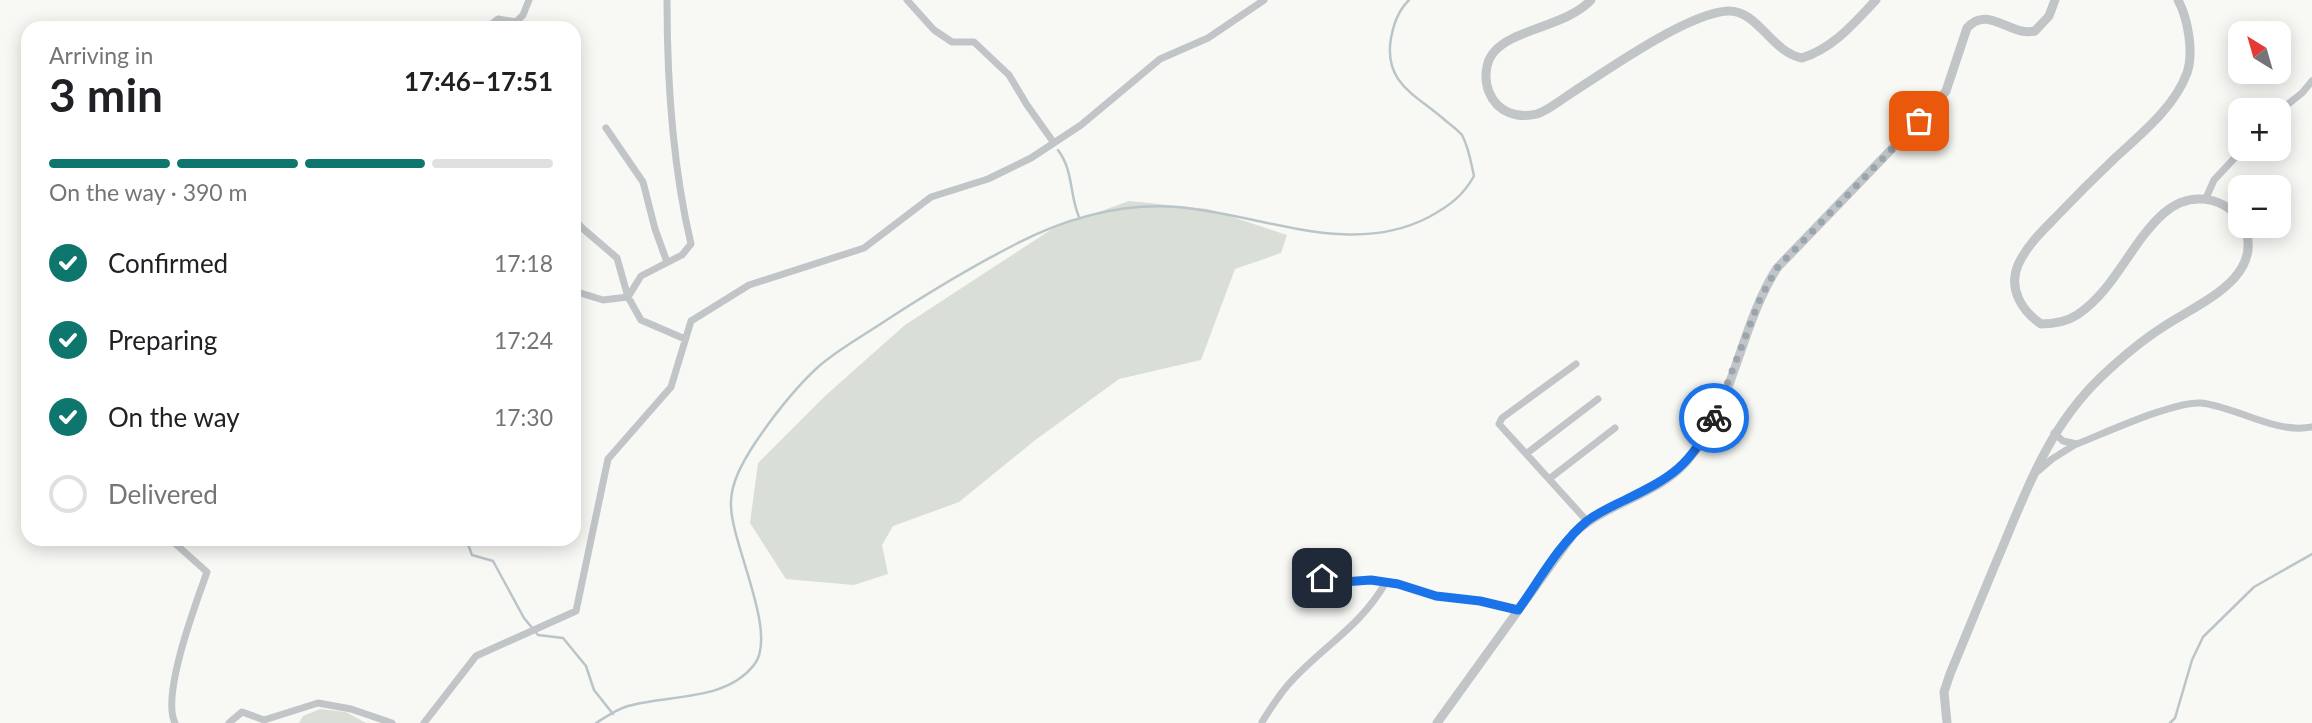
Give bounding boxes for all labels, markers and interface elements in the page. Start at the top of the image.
north arrow [2228,21,2291,84]
map controls [2228,21,2291,238]
text: Arriving in [49,41,153,69]
text: 17:46–17:51 [404,65,553,97]
text: 3 min [49,67,163,122]
pin [1889,91,1949,151]
button: + [2228,98,2291,161]
icon: bag [1900,102,1938,140]
button: − [2228,175,2291,238]
text: On the way · 390 m [49,178,248,206]
icon: check [49,244,87,282]
text: Confirmed [108,247,228,279]
text: 17:18 [494,249,553,277]
icon: check [49,321,87,359]
text: Preparing [108,324,217,356]
text: 17:24 [494,326,553,354]
courier [1679,383,1749,453]
icon: check [49,398,87,436]
icon: bike [1695,399,1733,437]
text: On the way [108,401,240,433]
text: 17:30 [494,403,553,431]
text: Delivered [108,478,218,510]
pin [1292,548,1352,608]
icon: home [1303,559,1341,597]

